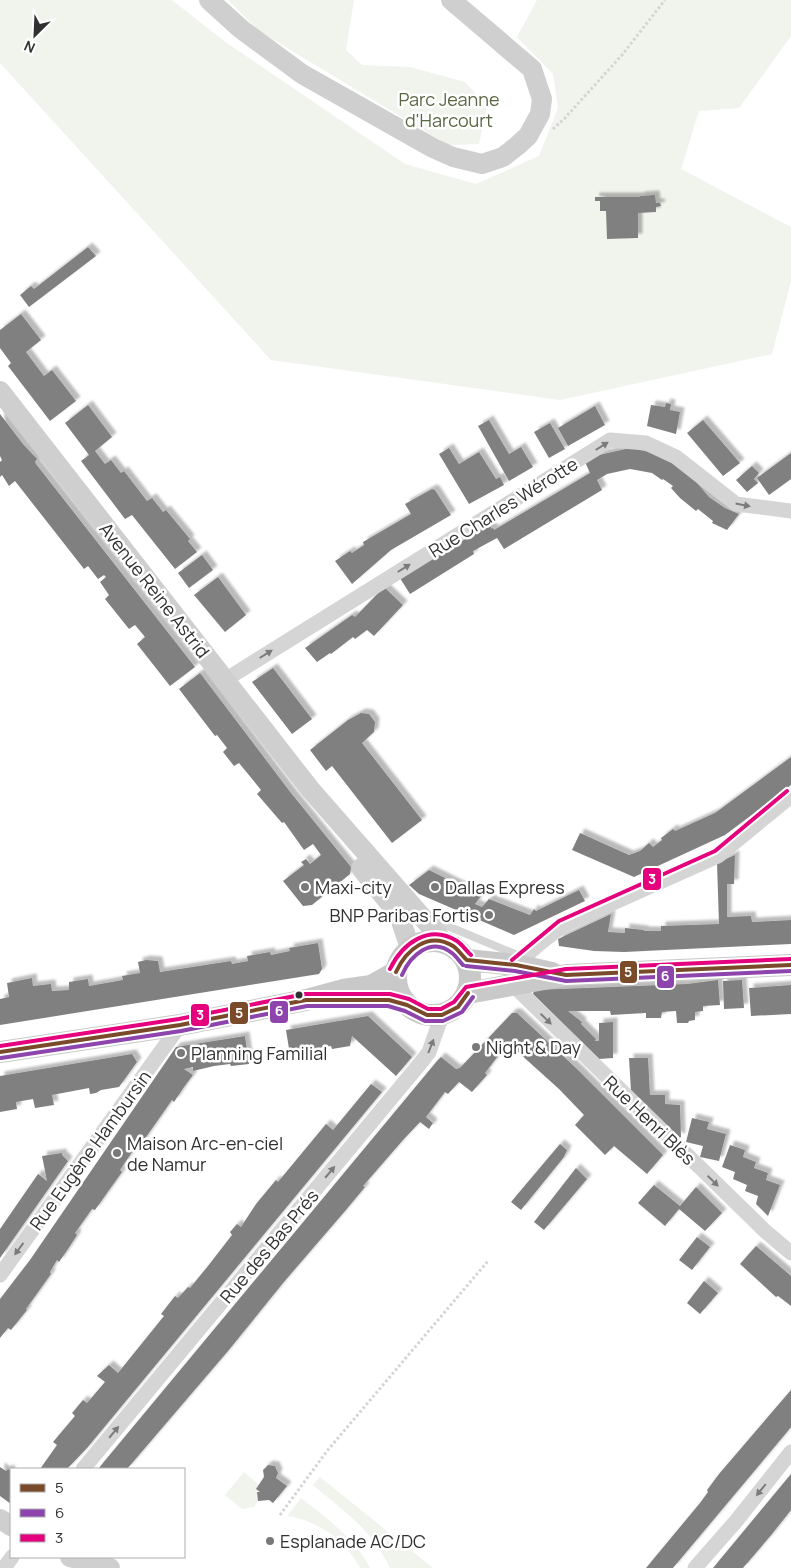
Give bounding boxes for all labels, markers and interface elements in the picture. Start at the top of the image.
north arrow [10,10,60,60]
text: N [21,37,38,58]
park label: Parc Jeanne d'Harcourt [399,87,499,132]
one-way arrow [595,441,608,450]
street label: Rue Charles Wérotte [424,451,582,563]
one-way arrow [736,501,751,509]
street label: Avenue Reine Astrid [95,517,215,663]
one-way arrow [398,564,411,573]
one-way arrow [260,650,273,659]
line badge: 3 [642,867,662,891]
text: 3 [648,869,656,888]
place label: Maxi-city [315,875,392,899]
place label: Dallas Express [445,875,565,899]
marker: Maxi-city [299,881,311,893]
marker: Dallas Express [429,881,441,893]
place label: BNP Paribas Fortis [330,903,479,927]
marker: BNP Paribas Fortis [483,909,495,921]
line badge: 5 [619,960,638,984]
text: 5 [624,962,632,981]
line badge: 6 [656,965,675,989]
text: 6 [661,966,669,985]
unlabelled marker [294,990,304,1000]
line badge: 6 [269,1000,289,1024]
line badge: 5 [229,1001,249,1025]
text: 6 [275,1001,283,1020]
line badge: 3 [190,1003,210,1027]
text: 5 [235,1003,243,1022]
text: 3 [196,1005,204,1024]
one-way arrow [540,1013,552,1025]
place label: Night & Day [486,1035,582,1059]
one-way arrow [428,1038,435,1053]
place label: Planning Familial [191,1041,327,1065]
marker: Night & Day [470,1041,482,1053]
marker: Planning Familial [175,1047,187,1059]
street label: Rue Eugène Hambursin [24,1065,156,1235]
street label: Rue Henri Blès [599,1070,701,1170]
place label: Maison Arc-en-ciel de Namur [127,1131,283,1176]
marker: Maison Arc-en-ciel de Namur [111,1147,123,1159]
one-way arrow [324,1166,335,1179]
one-way arrow [707,1175,719,1187]
street label: Rue des Bas Prés [214,1184,324,1308]
one-way arrow [14,1242,24,1255]
one-way arrow [109,1425,120,1438]
legend [10,1468,185,1558]
text: 5 [55,1477,64,1498]
one-way arrow [755,1483,766,1496]
text: 6 [55,1502,64,1523]
text: 3 [55,1527,63,1548]
place label: Esplanade AC/DC [280,1529,426,1553]
marker: Esplanade AC/DC [264,1535,276,1547]

